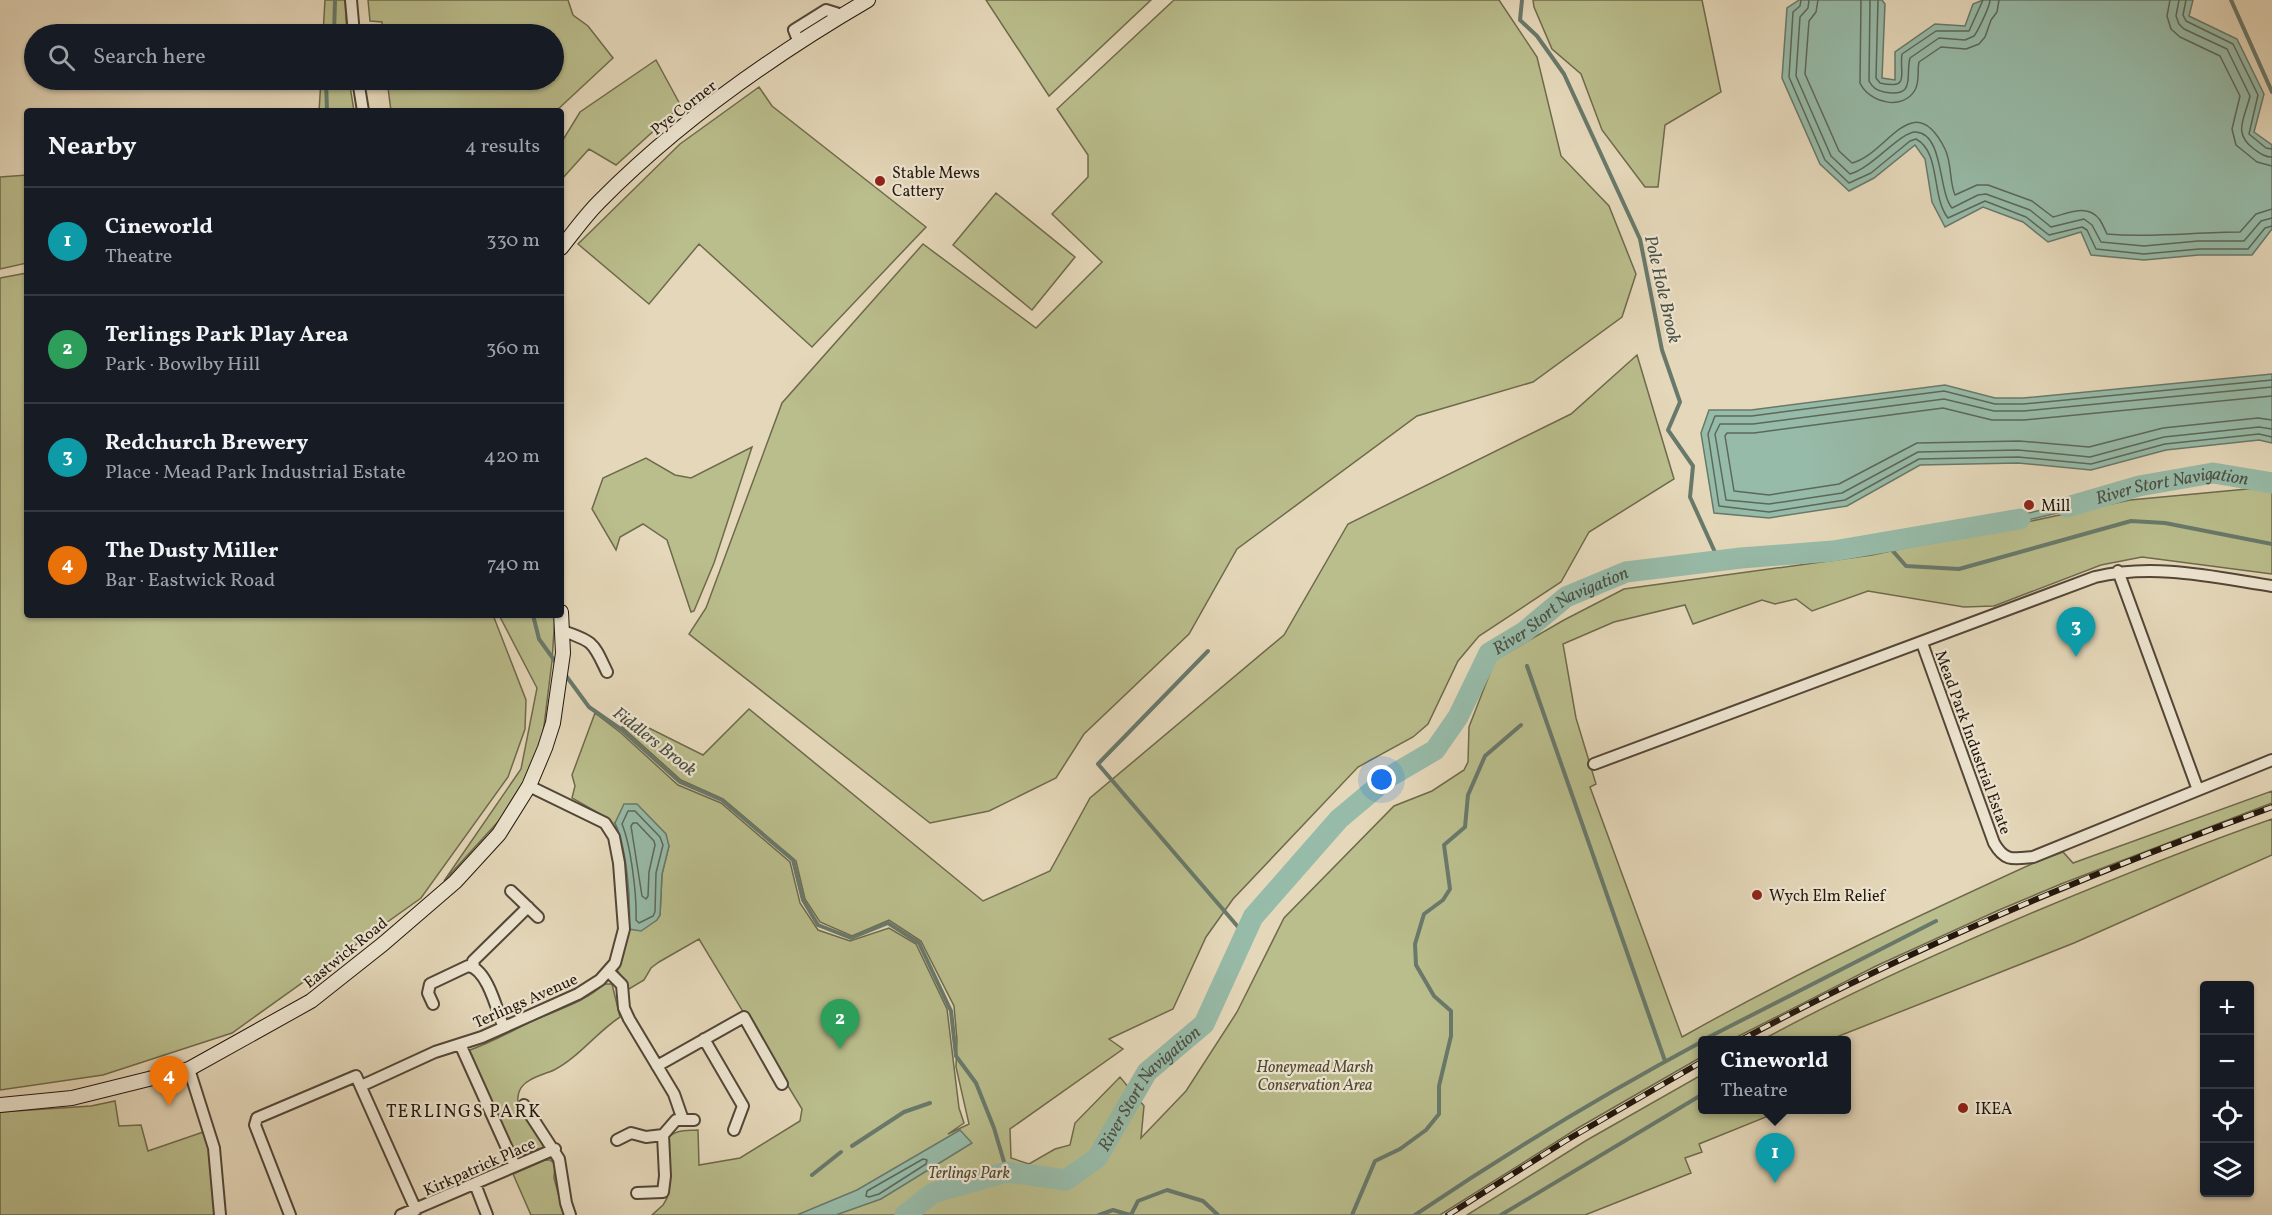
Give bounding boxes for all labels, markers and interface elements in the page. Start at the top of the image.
search box [24,24,564,90]
icon: search [45,41,78,74]
text: Search here [93,42,206,73]
street label: Pye Corner [647,76,722,141]
text: Nearby [48,129,137,165]
text: 4 results [465,133,540,161]
place label: Stable Mews Cattery [892,163,980,203]
marker: Stable Mews Cattery [873,174,887,188]
text: Cineworld [105,212,213,243]
text: 1 [63,227,72,255]
text: 330 m [486,227,540,255]
water label: Pole Hole Brook [1637,233,1686,346]
text: Theatre [105,243,172,271]
text: Terlings Park Play Area [105,320,348,351]
text: 2 [62,335,73,363]
text: 360 m [486,335,540,363]
text: Park · Bowlby Hill [105,351,260,379]
text: Redchurch Brewery [105,428,308,459]
text: 3 [62,443,73,471]
text: 420 m [484,443,540,471]
text: Place · Mead Park Industrial Estate [105,459,406,487]
water label: River Stort Navigation [2093,462,2250,512]
place label: Mill [2041,496,2070,518]
marker: Mill [2022,498,2036,512]
text: The Dusty Miller [105,536,279,567]
text: 4 [61,551,74,579]
text: 740 m [487,551,540,579]
water label: River Stort Navigation [1488,561,1633,662]
text: Bar · Eastwick Road [105,567,275,595]
pin: 3 [2056,608,2096,657]
street label: Mead Park Industrial Estate [1929,648,2016,838]
water label: Fiddlers Brook [607,701,701,783]
your location [1367,765,1396,794]
place label: Wych Elm Relief [1769,886,1887,908]
marker: Wych Elm Relief [1750,888,1764,902]
street label: Eastwick Road [300,913,393,994]
street label: Terlings Avenue [470,969,582,1035]
map controls [2200,981,2254,1197]
button: + [2200,981,2254,1035]
pin: 2 [820,1000,860,1049]
water label: River Stort Navigation [1092,1021,1207,1157]
button: − [2200,1035,2254,1089]
popup [1698,1036,1851,1114]
text: Cineworld [1721,1046,1828,1077]
pin: 4 [150,1056,188,1106]
park label: Honeymead Marsh Conservation Area [1256,1057,1374,1097]
text: Theatre [1721,1077,1788,1105]
button: locate [2200,1089,2254,1143]
place label: IKEA [1975,1099,2012,1121]
district label: TERLINGS PARK [386,1100,542,1125]
marker: IKEA [1956,1101,1970,1115]
street label: Kirkpatrick Place [420,1133,539,1202]
pin: 1 [1756,1134,1794,1183]
button: layers [2200,1143,2254,1197]
park label: Terlings Park [928,1163,1011,1185]

